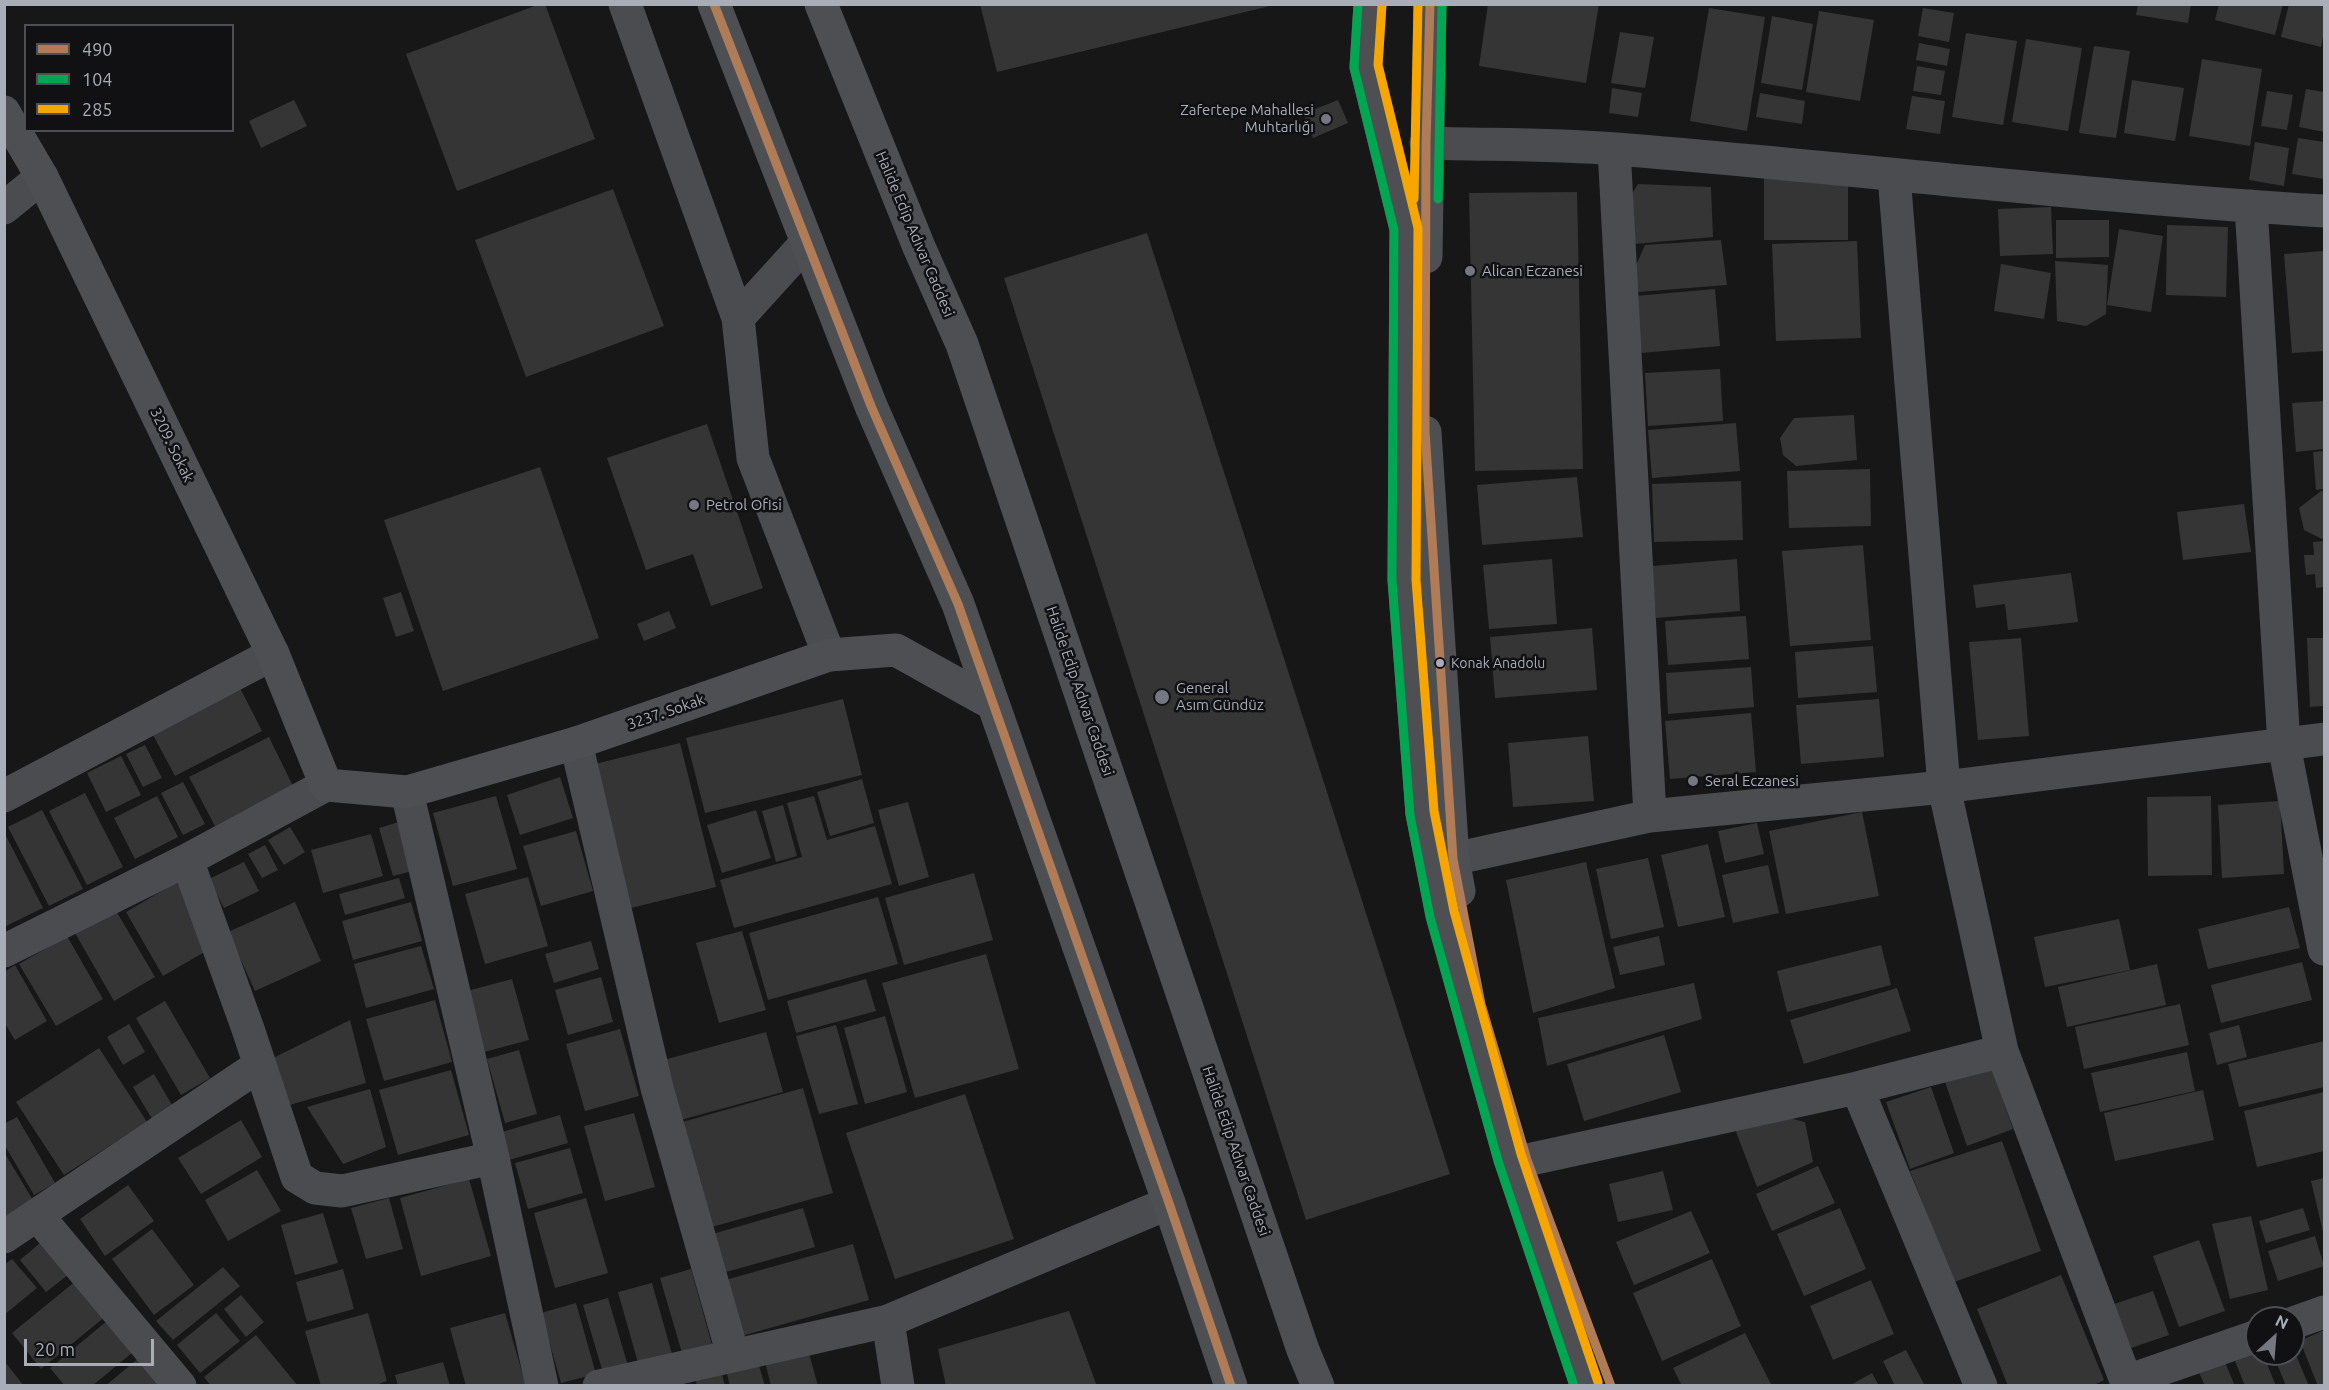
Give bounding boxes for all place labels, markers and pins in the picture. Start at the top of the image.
place label: Zafertepe Mahallesi Muhtarlığı [1180,101,1314,136]
marker: Zafertepe Mahallesi Muhtarlığı [1319,112,1333,126]
place label: Alican Eczanesi [1482,262,1583,280]
marker: Alican Eczanesi [1463,264,1477,278]
place label: Petrol Ofisi [706,496,782,514]
marker: Petrol Ofisi [687,498,701,512]
place label: Konak Anadolu [1451,655,1545,671]
marker: Konak Anadolu [1434,657,1446,669]
place label: General Asım Gündüz [1176,679,1264,714]
marker: General Asım Gündüz [1153,688,1171,706]
place label: Seral Eczanesi [1705,772,1799,790]
marker: Seral Eczanesi [1686,774,1700,788]

